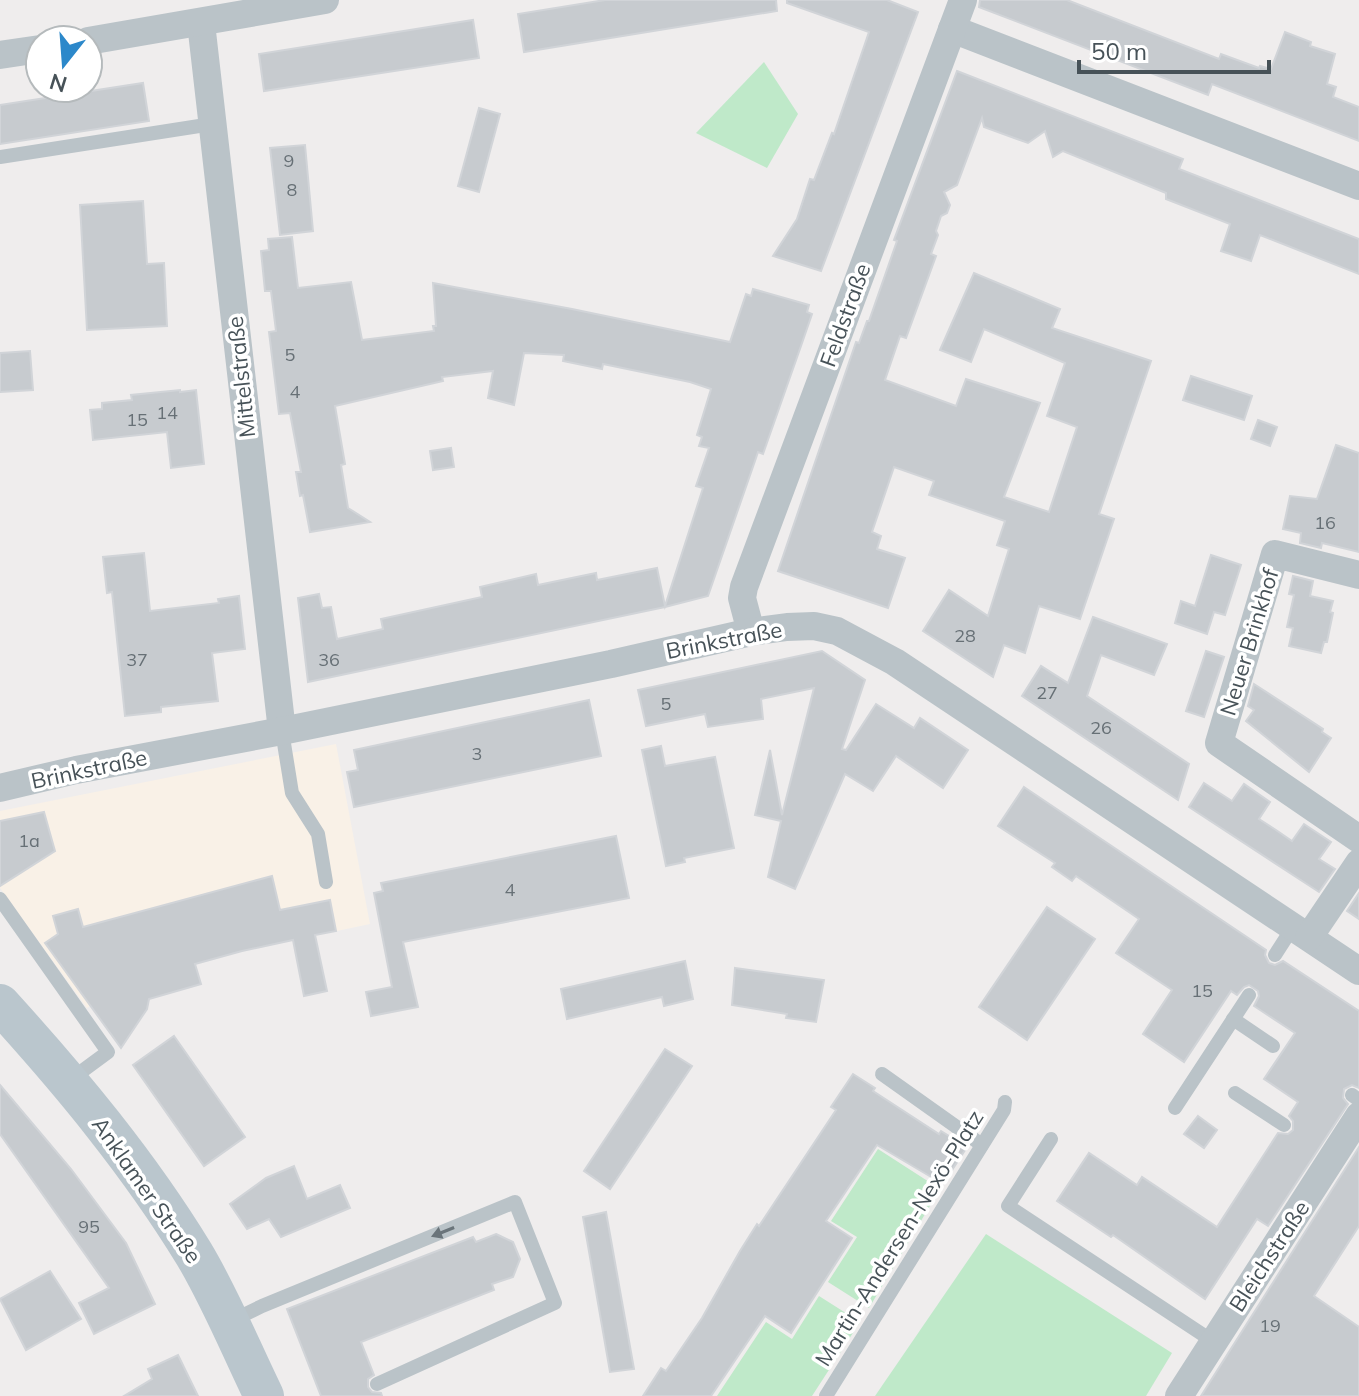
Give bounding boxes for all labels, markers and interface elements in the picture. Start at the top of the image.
north arrow [24,24,104,104]
scale bar [1079,24,1269,74]
text: 50 m [1091,36,1147,66]
text: N [46,67,70,99]
house number: 9 [284,149,294,172]
house number: 8 [287,178,297,201]
street label: Feldstraße [813,260,877,370]
street label: Mittelstraße [221,315,261,439]
house number: 5 [285,343,296,366]
house number: 4 [290,380,301,403]
house number: 14 [156,401,178,424]
house number: 15 [126,408,148,431]
house number: 16 [1314,511,1336,534]
street label: Neuer Brinkhof [1213,565,1285,719]
street label: Brinkstraße [664,615,784,665]
house number: 28 [954,624,976,647]
house number: 37 [126,648,148,671]
house number: 36 [318,648,340,671]
house number: 27 [1036,681,1058,704]
house number: 5 [661,692,672,715]
house number: 26 [1090,716,1112,739]
house number: 3 [472,742,482,765]
street label: Brinkstraße [29,743,149,795]
house number: 1a [18,829,40,852]
house number: 4 [505,878,516,901]
house number: 15 [1191,979,1213,1002]
street label: Martin-Andersen-Nexö-Platz [808,1105,990,1371]
street label: Anklamer Straße [86,1111,208,1269]
street label: Bleichstraße [1223,1195,1315,1317]
house number: 95 [78,1215,100,1238]
one-way arrow [431,1226,455,1239]
house number: 19 [1259,1314,1281,1337]

